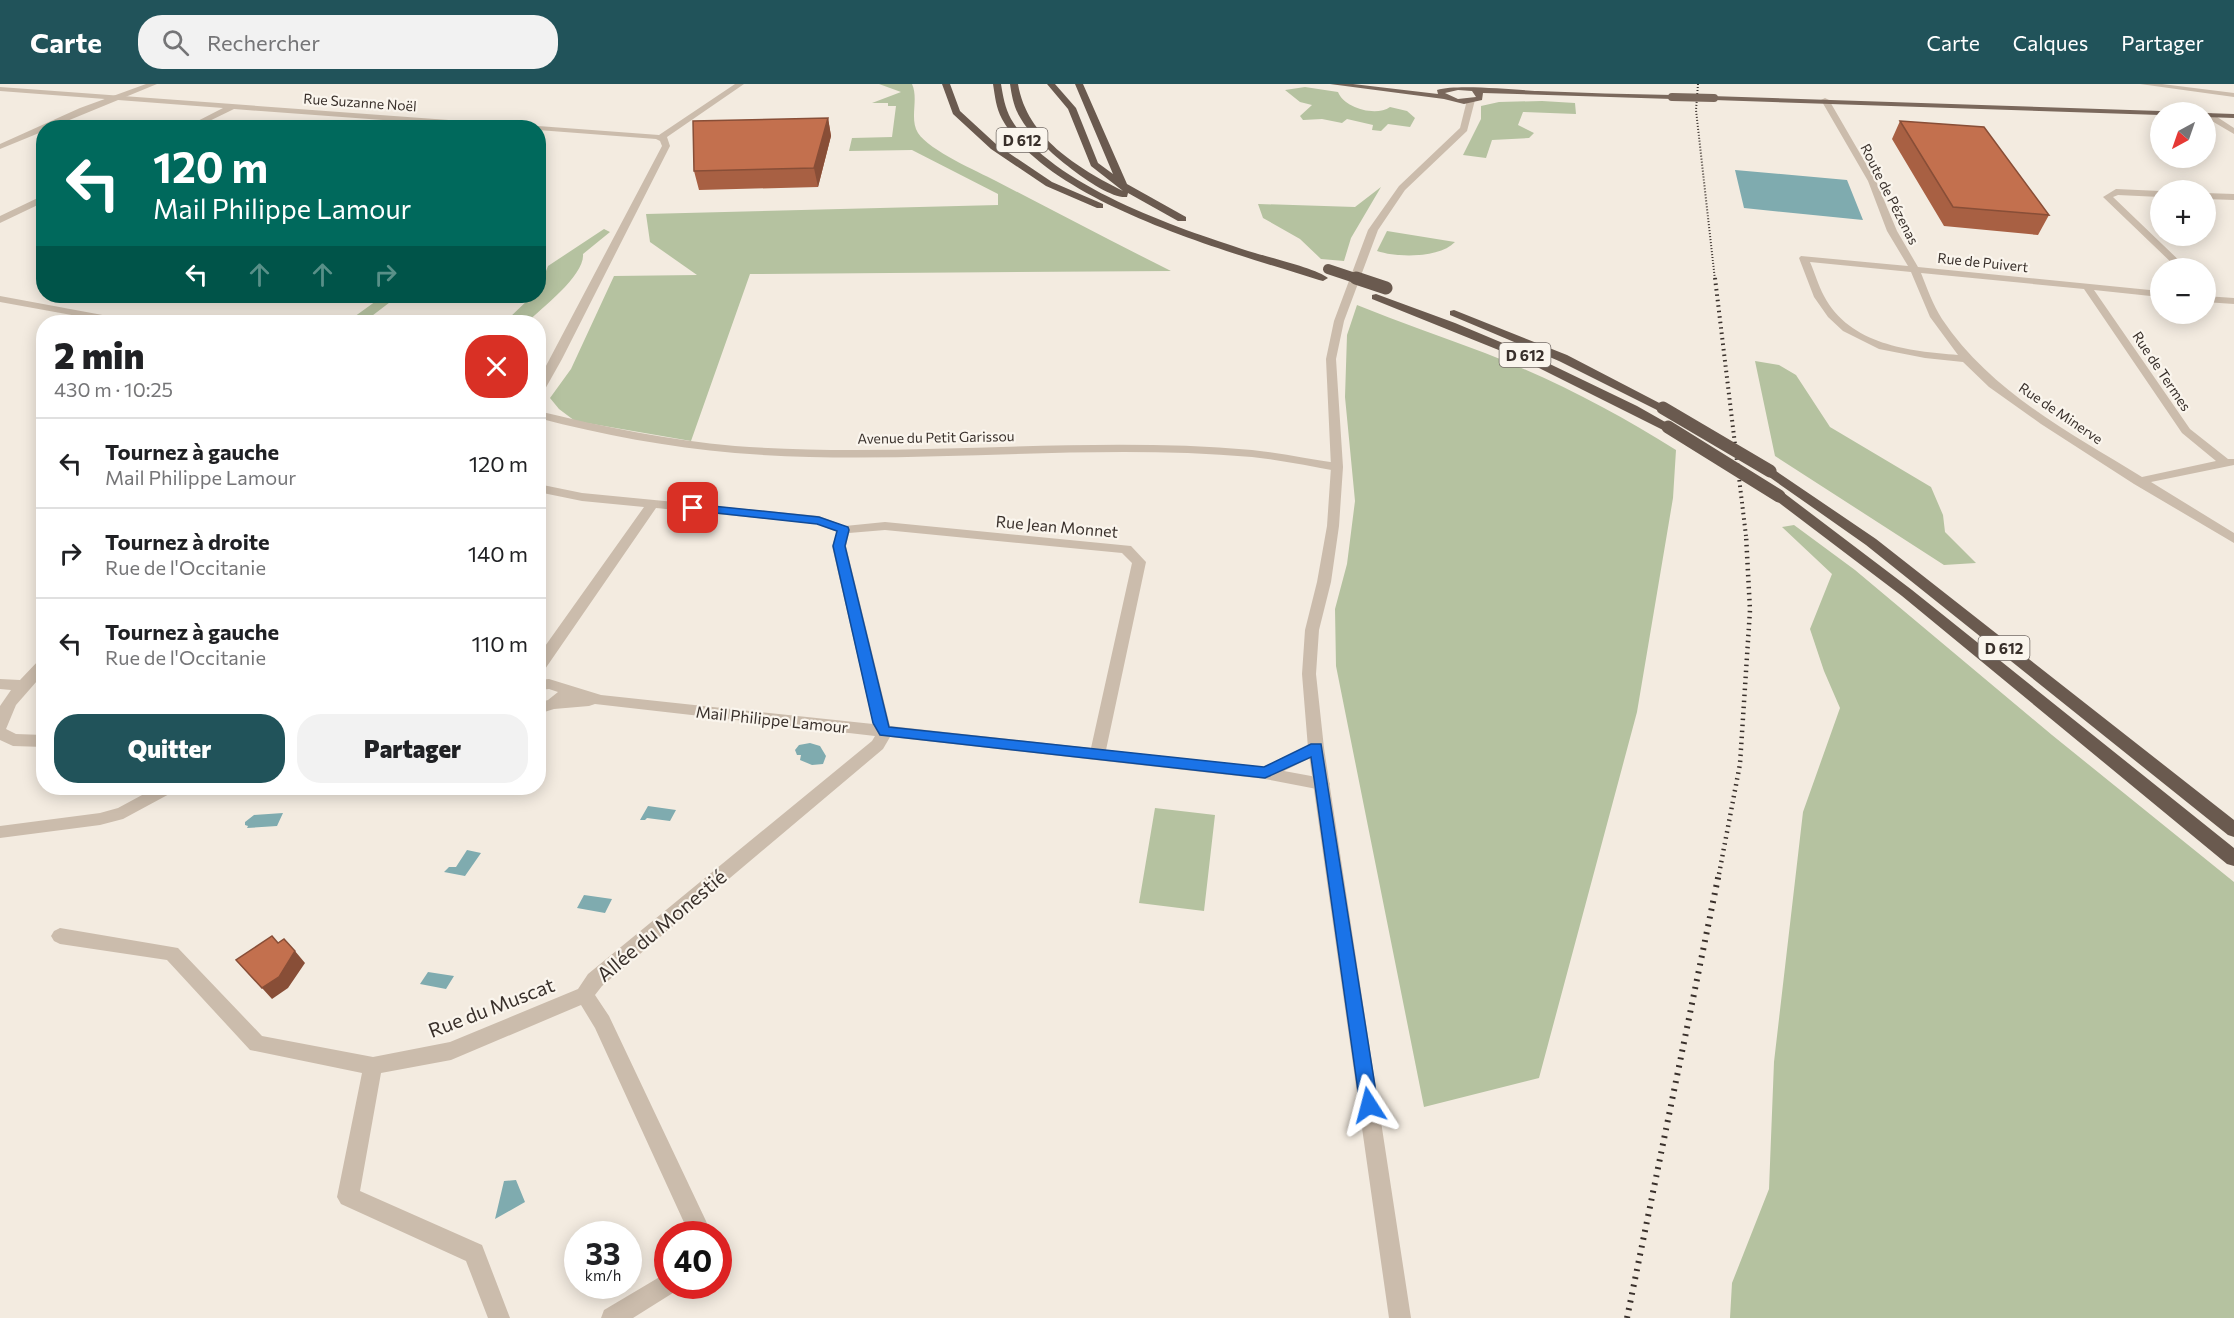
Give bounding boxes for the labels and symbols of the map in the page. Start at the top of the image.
street label: Rue Suzanne Noël [303,90,417,114]
north arrow [2150,102,2216,168]
road number: D 612 [996,128,1048,152]
street label: Route de Pézenas [1857,141,1923,247]
street label: Rue de Puivert [1937,249,2029,275]
street label: Rue de Termes [2129,328,2195,414]
road number: D 612 [1500,343,1550,367]
street label: Rue de Minerve [2016,379,2106,447]
street label: Avenue du Petit Garissou [857,427,1015,447]
pin [667,482,718,533]
street label: Rue Jean Monnet [995,511,1119,541]
road number: D 612 [1978,636,2030,660]
street label: Mail Philippe Lamour [695,702,850,737]
street label: Allée du Monestié [591,864,731,986]
street label: Rue du Muscat [424,972,558,1042]
position arrow [1337,1073,1401,1137]
speed limit sign: 40 [654,1221,732,1299]

